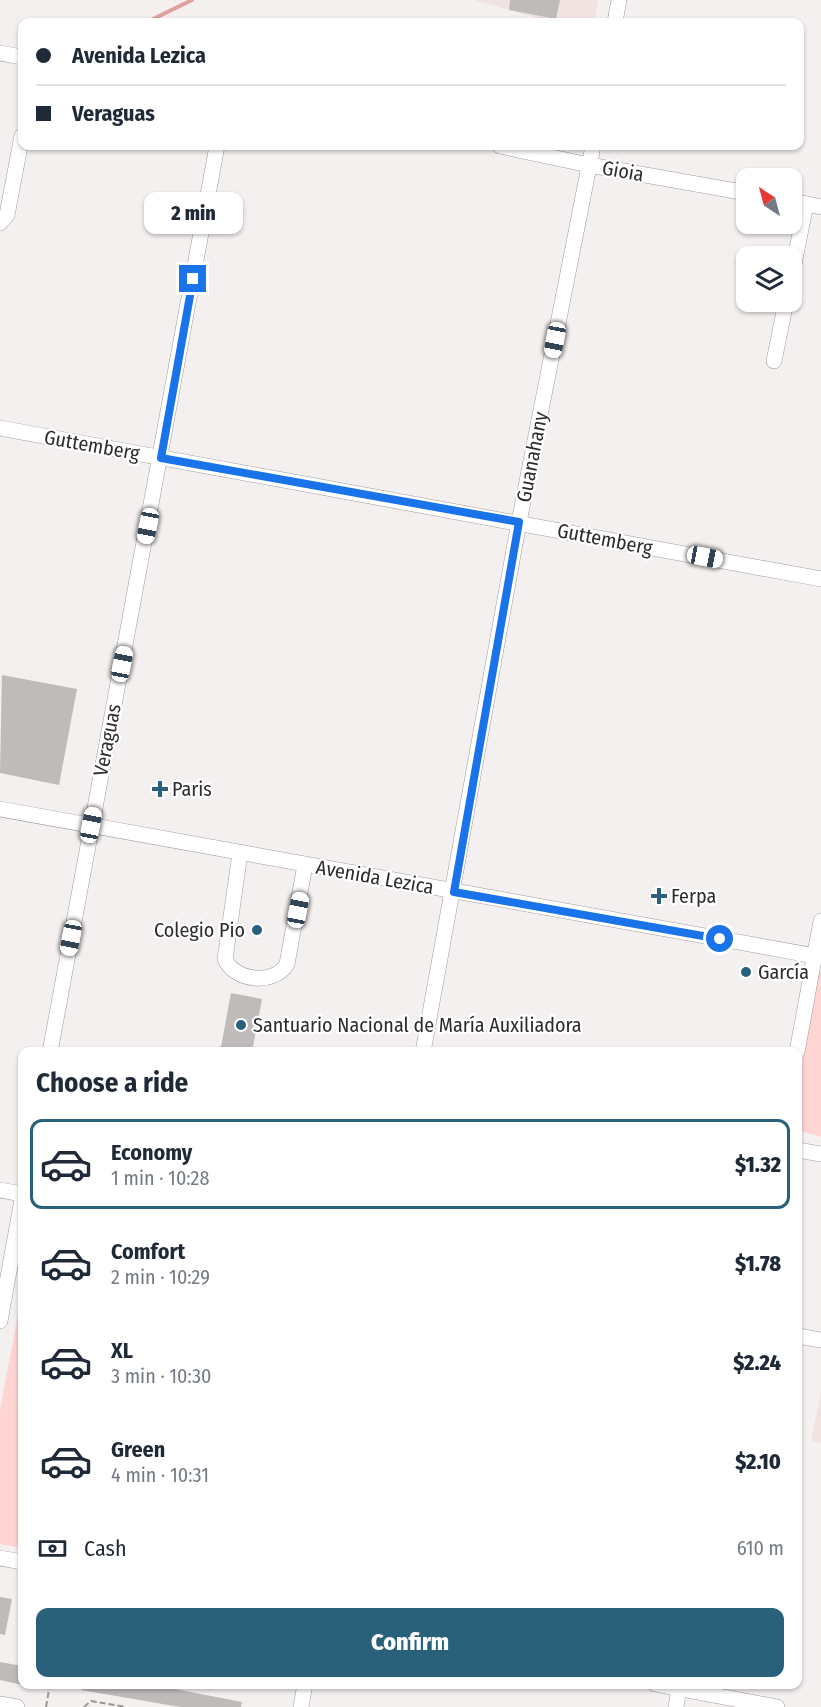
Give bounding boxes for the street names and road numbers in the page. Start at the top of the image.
street label: Gioia [600,156,646,186]
street label: Guanahany [511,410,553,504]
street label: Guttemberg [42,425,142,465]
street label: Guttemberg [555,518,655,560]
street label: Veraguas [88,702,126,778]
street label: Avenida Lezica [314,855,436,899]

